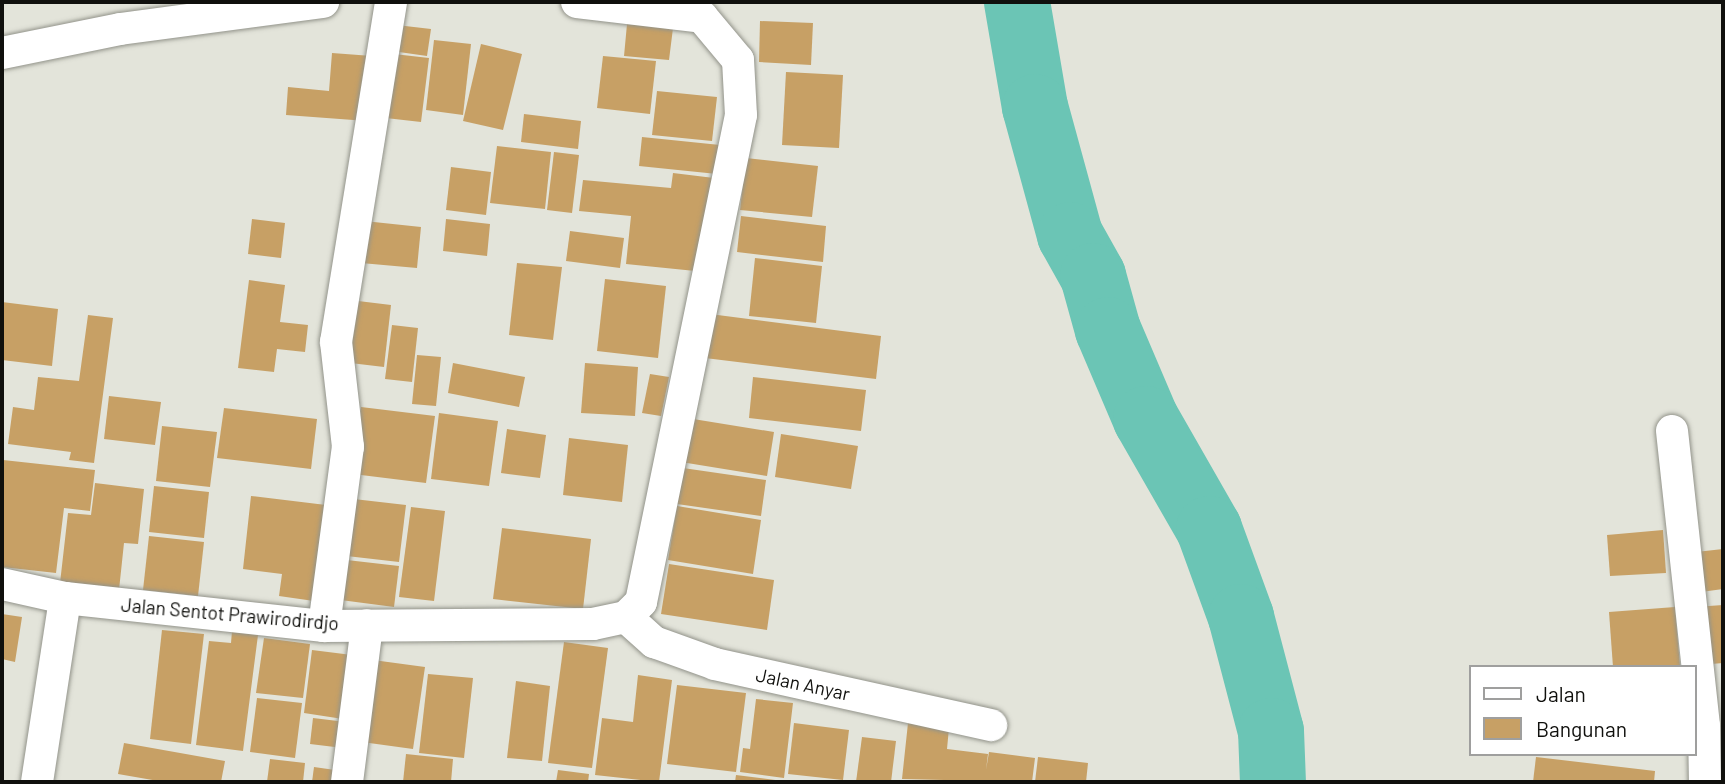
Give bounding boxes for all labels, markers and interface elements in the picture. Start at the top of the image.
street label: Jalan Sentot Prawirodirdjo [120,593,340,635]
street label: Jalan Anyar [754,663,852,705]
legend [1470,665,1697,756]
text: Jalan [1536,681,1586,706]
text: Bangunan [1536,716,1627,741]

